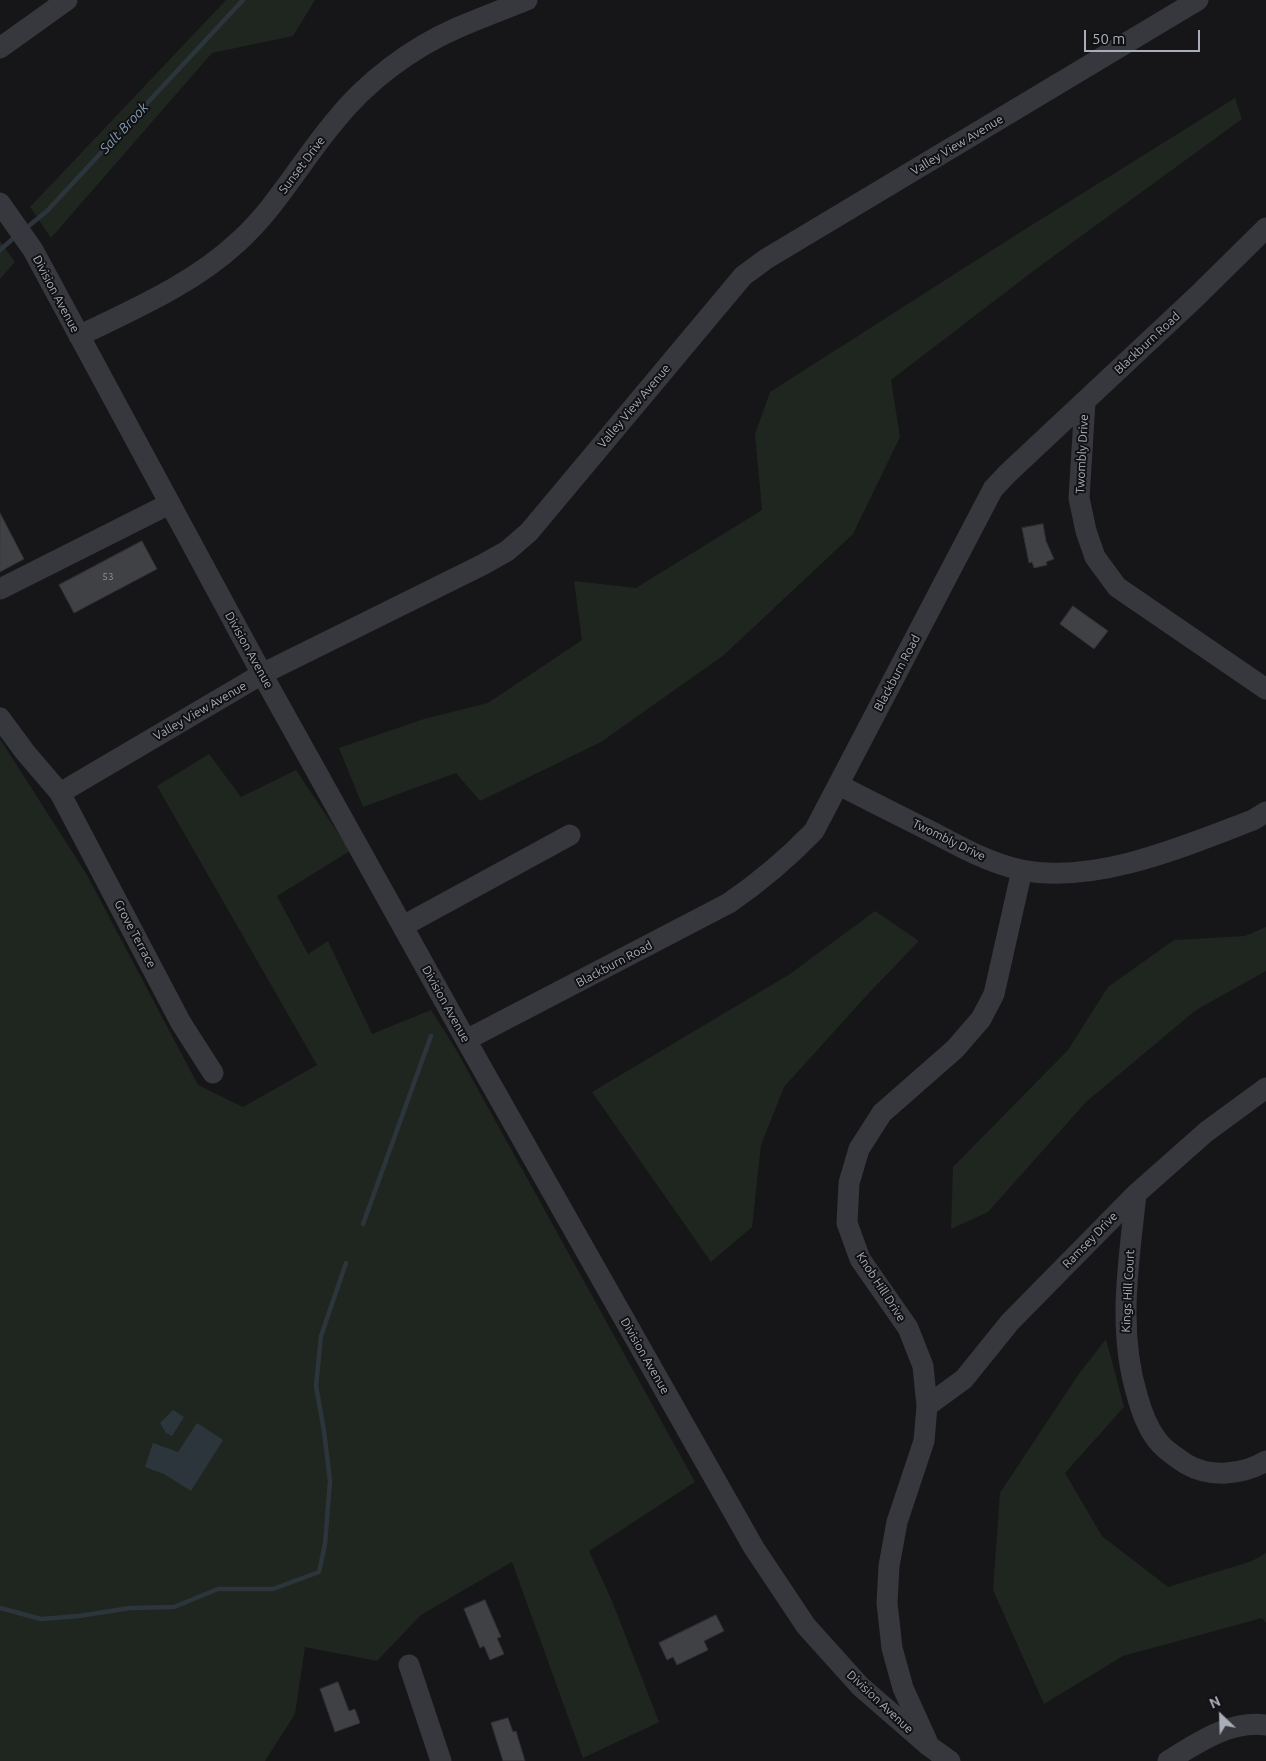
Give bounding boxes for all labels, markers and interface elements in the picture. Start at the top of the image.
scale bar [1086,20,1202,52]
text: 50 m [1092,30,1125,47]
water label: Salt Brook [96,99,152,157]
street label: Valley View Avenue [908,112,1006,178]
street label: Sunset Drive [276,134,328,196]
street label: Division Avenue [30,253,82,335]
street label: Blackburn Road [1111,309,1183,377]
street label: Valley View Avenue [595,361,673,451]
street label: Twombly Drive [1073,414,1091,494]
house number: 53 [102,571,114,583]
street label: Division Avenue [222,609,276,691]
street label: Blackburn Road [871,632,923,714]
street label: Valley View Avenue [151,678,249,744]
street label: Twombly Drive [910,816,988,864]
street label: Grove Terrace [111,898,159,970]
street label: Blackburn Road [573,938,655,990]
street label: Division Avenue [419,963,473,1045]
street label: Ramsey Drive [1060,1209,1120,1271]
street label: Kings Hill Court [1119,1249,1137,1333]
street label: Knob Hill Drive [853,1250,909,1324]
street label: Division Avenue [617,1315,673,1397]
street label: Division Avenue [844,1668,916,1736]
north arrow [1196,1691,1246,1741]
text: N [1207,1693,1223,1712]

